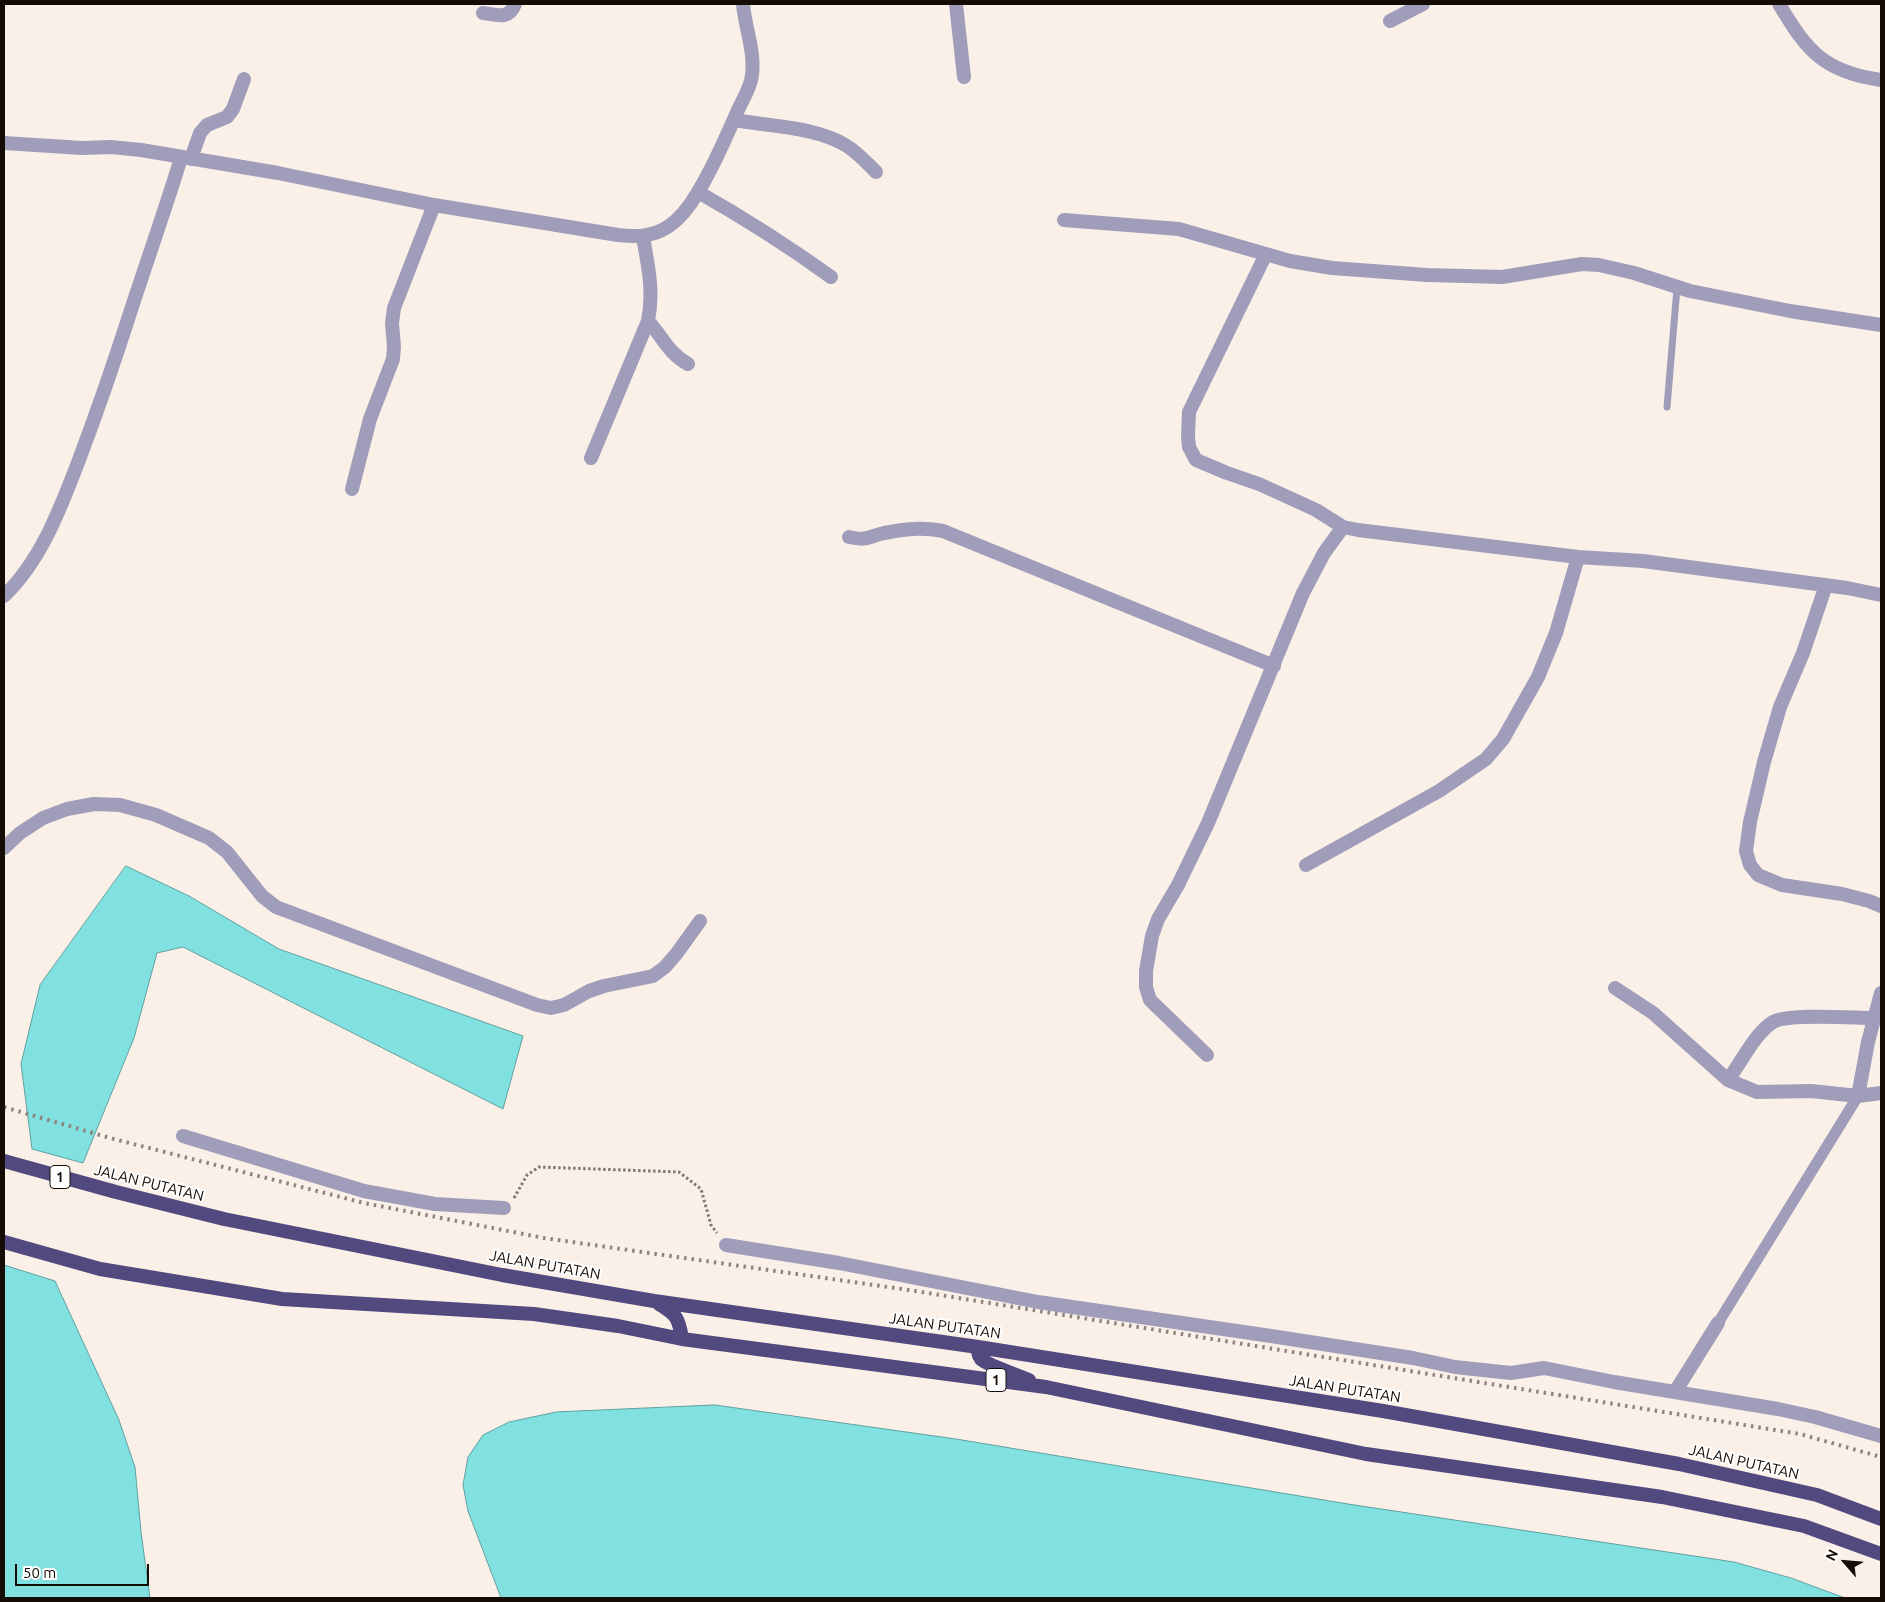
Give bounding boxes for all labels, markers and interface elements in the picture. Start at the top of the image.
street label: JALAN PUTATAN [92,1161,206,1205]
road number: 1 [50,1166,70,1188]
street label: JALAN PUTATAN [488,1246,602,1284]
street label: JALAN PUTATAN [888,1309,1002,1343]
road number: 1 [986,1368,1006,1392]
street label: JALAN PUTATAN [1288,1371,1402,1407]
street label: JALAN PUTATAN [1687,1441,1801,1483]
north arrow [1820,1537,1870,1587]
text: N [1822,1547,1841,1563]
scale bar [18,1554,151,1586]
text: 50 m [23,1564,56,1581]

